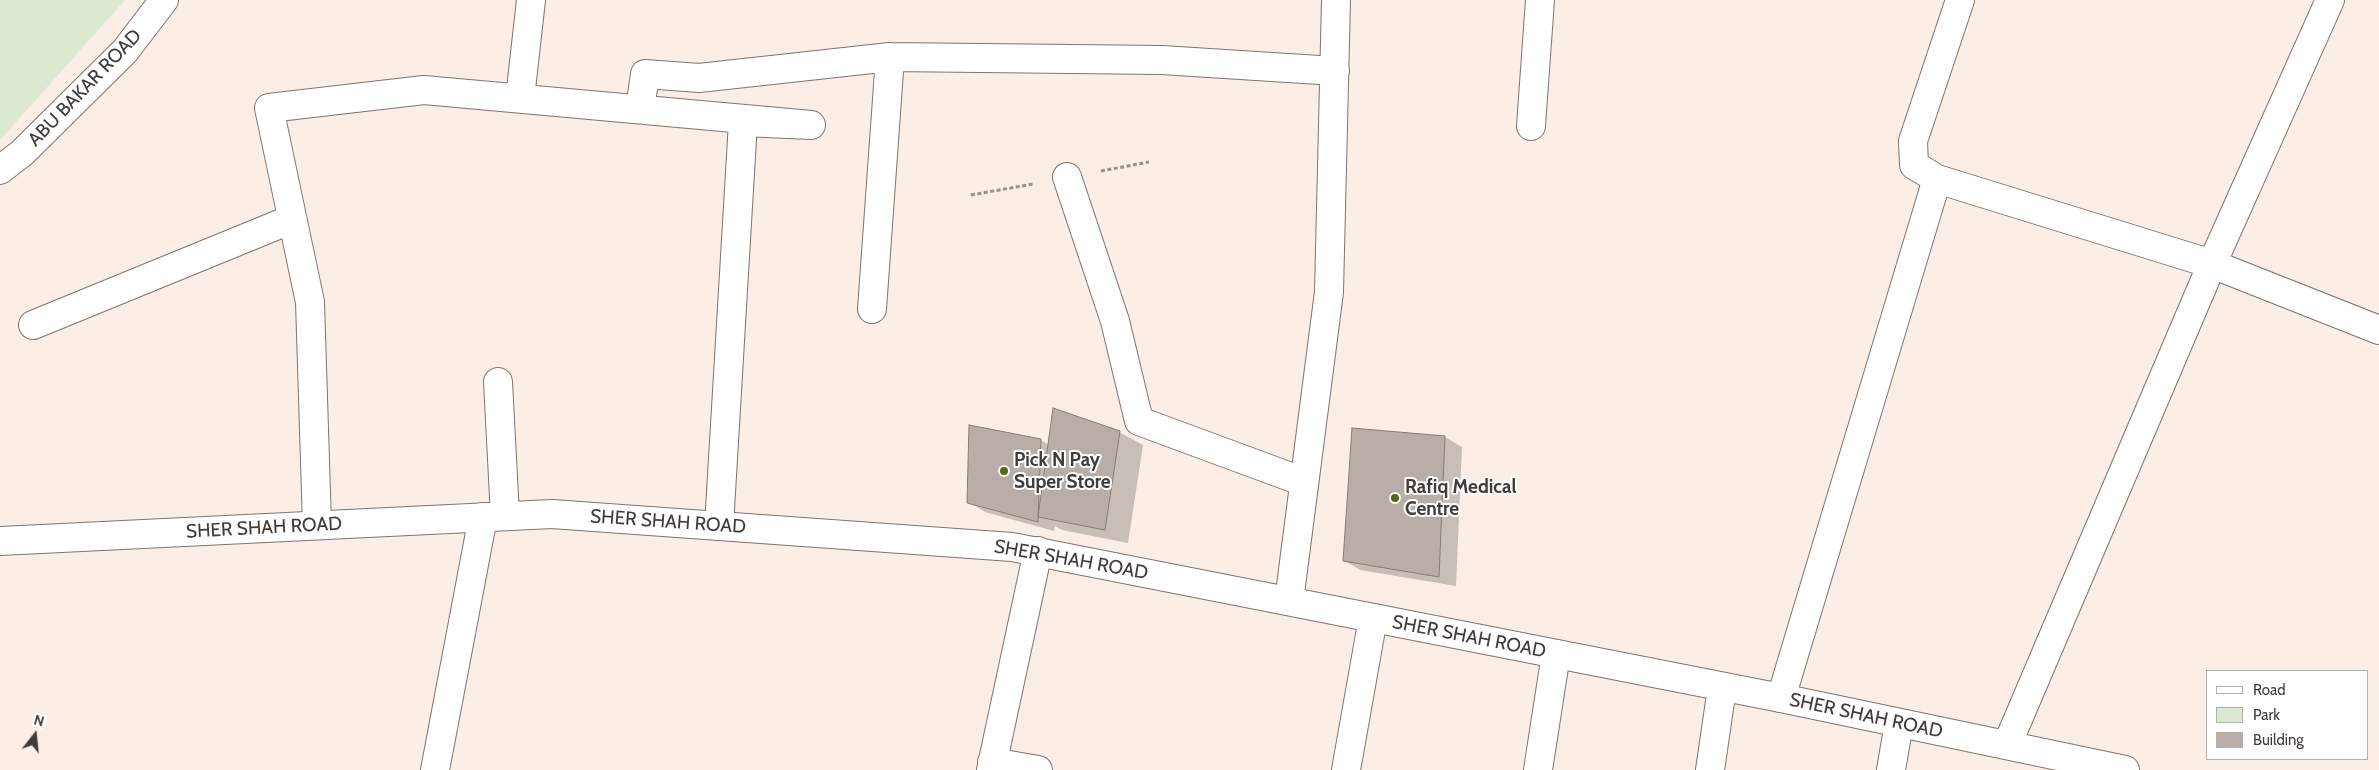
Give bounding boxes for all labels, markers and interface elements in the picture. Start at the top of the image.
street label: ABU BAKAR ROAD [23,25,147,151]
place label: Pick N Pay Super Store [1014,449,1111,493]
marker: Pick N Pay Super Store [998,465,1010,477]
place label: Rafiq Medical Centre [1405,476,1516,520]
marker: Rafiq Medical Centre [1389,492,1401,504]
street label: SHER SHAH ROAD [589,505,747,539]
street label: SHER SHAH ROAD [185,513,343,543]
street label: SHER SHAH ROAD [992,535,1150,585]
street label: SHER SHAH ROAD [1390,611,1548,663]
legend [2206,670,2369,760]
text: Road [2253,681,2286,699]
street label: SHER SHAH ROAD [1787,689,1945,743]
text: Park [2253,706,2280,724]
north arrow [10,710,60,760]
text: N [32,711,46,731]
text: Building [2253,731,2304,749]

